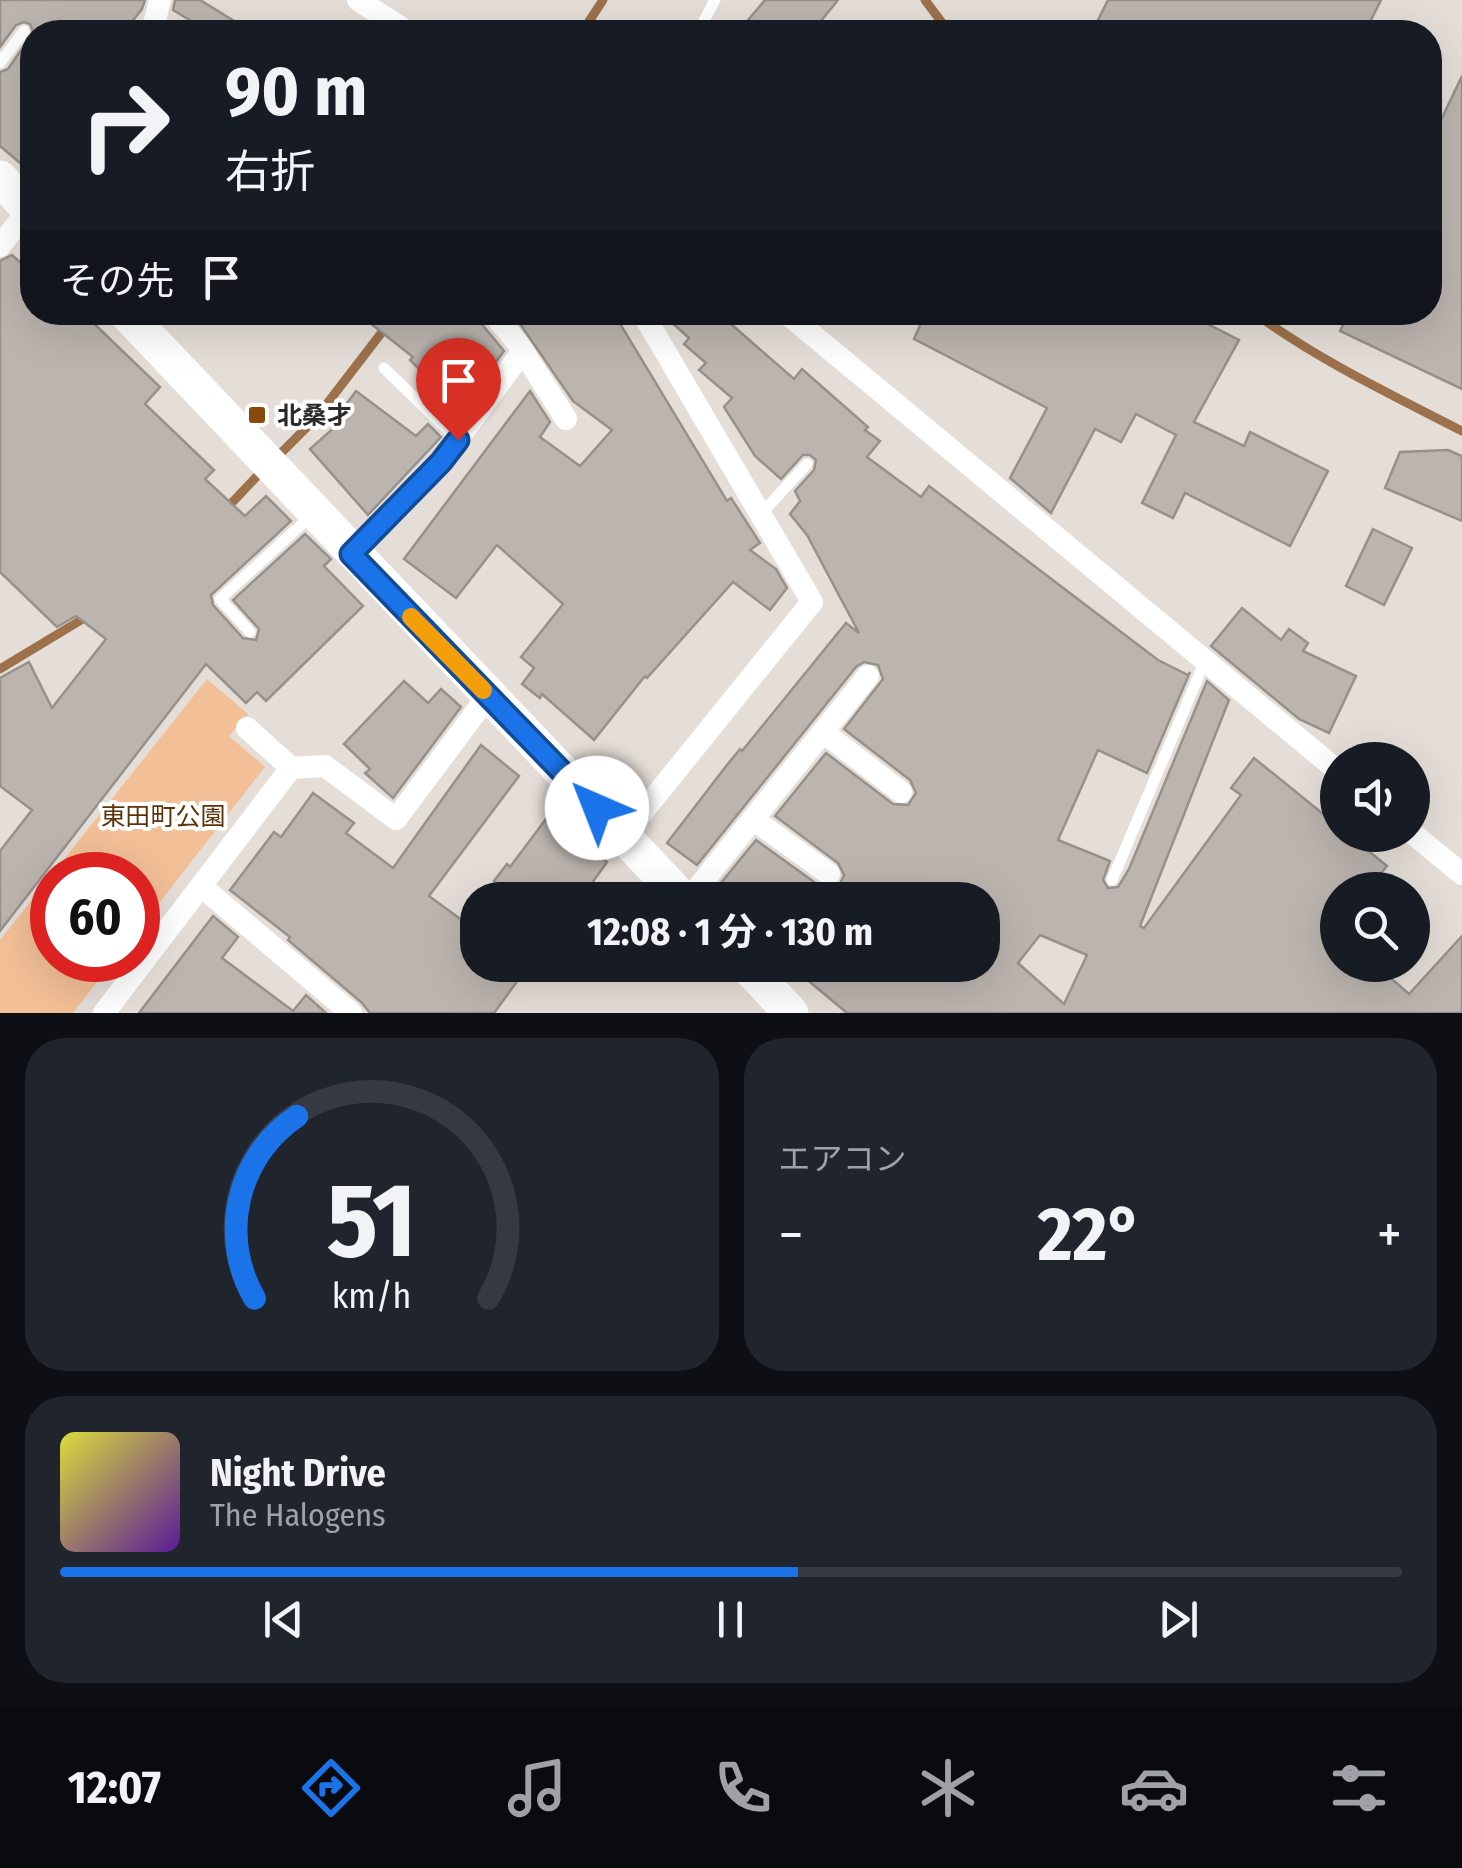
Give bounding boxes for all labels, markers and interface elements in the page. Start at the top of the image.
text: 90 m [225,50,367,134]
icon: right [60,60,190,190]
text: 右折 [225,145,315,199]
icon: arrive [194,250,249,305]
text: その先 [60,258,174,304]
pin [416,338,501,441]
icon: arrive [431,353,486,408]
place label: 北桑才 [277,401,352,431]
marker: 北桑才 [246,404,268,426]
map controls [1320,742,1430,982]
button: sound [1320,742,1430,852]
position arrow [545,756,649,860]
park label: 東田町公園 [100,802,226,832]
speed limit sign: 60 [30,852,160,982]
button: search [1320,872,1430,982]
text: 12:08 · 1 分 · 130 m [587,909,873,955]
text: エアコン [779,1140,907,1178]
text: 51 [327,1159,416,1284]
text: 22° [1038,1190,1142,1280]
text: − [779,1202,803,1268]
text: + [1377,1202,1402,1268]
text: km/h [332,1275,412,1317]
text: Night Drive [210,1450,386,1496]
text: The Halogens [210,1496,386,1534]
icon: previous [256,1592,311,1647]
icon: pause [703,1592,758,1647]
icon: next [1151,1592,1206,1647]
icon: directions [296,1753,366,1823]
icon: music [502,1753,572,1823]
icon: phone [708,1753,778,1823]
icon: climate [913,1753,983,1823]
icon: car [1119,1753,1189,1823]
icon: filters [1324,1753,1394,1823]
text: 12:07 [68,1761,161,1815]

